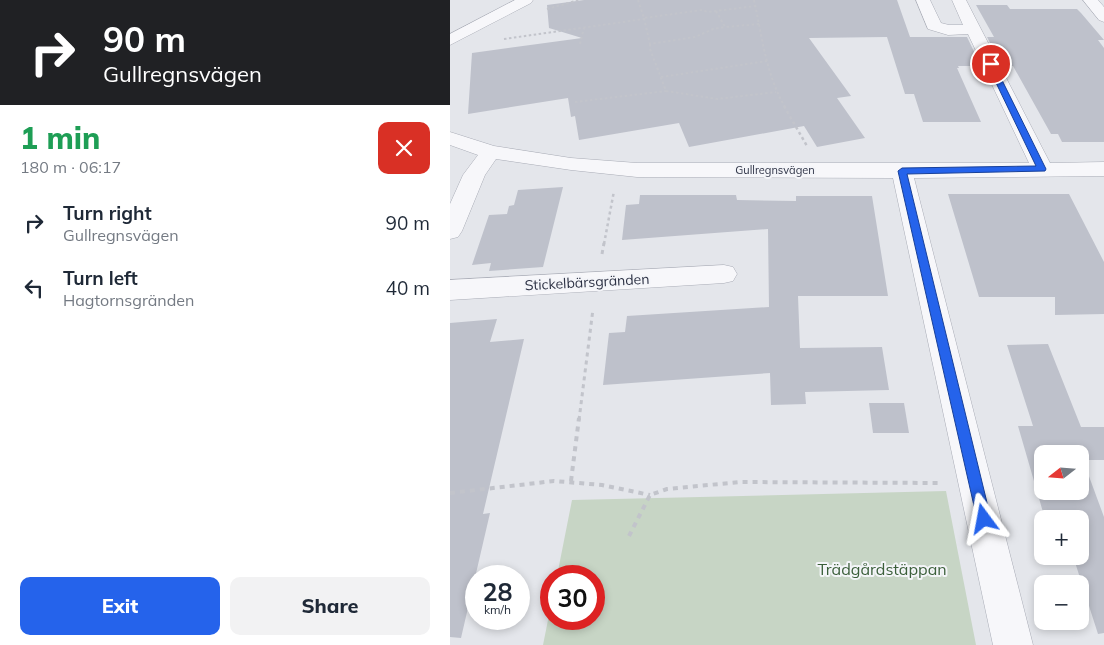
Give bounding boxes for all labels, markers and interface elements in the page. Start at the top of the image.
text: 90 m [103,17,186,61]
icon: right [20,20,85,85]
pin [970,43,1012,85]
icon: arrive [977,50,1005,78]
text: Gullregnsvägen [103,60,262,88]
text: 1 min [20,119,100,157]
button: close [378,122,430,174]
text: 180 m · 06:17 [20,157,121,177]
street label: Gullregnsvägen [735,163,815,177]
text: Turn right [63,201,152,225]
icon: right [20,209,48,237]
text: 90 m [386,211,430,235]
text: Gullregnsvägen [63,225,179,245]
text: Turn left [63,266,138,290]
street label: Stickelbärsgränden [524,270,650,294]
icon: left [20,274,48,302]
text: 40 m [386,276,430,300]
text: Hagtornsgränden [63,290,194,310]
north arrow [1034,445,1089,500]
map controls [1034,445,1089,630]
position arrow [957,492,1009,544]
button: + [1034,510,1089,565]
park label: Trädgårdstäppan [817,559,947,579]
speed limit sign: 30 [540,565,605,630]
button: − [1034,575,1089,630]
text: 28 [482,576,513,607]
button: Exit [20,577,220,635]
button: Share [230,577,430,635]
text: km/h [484,602,511,617]

